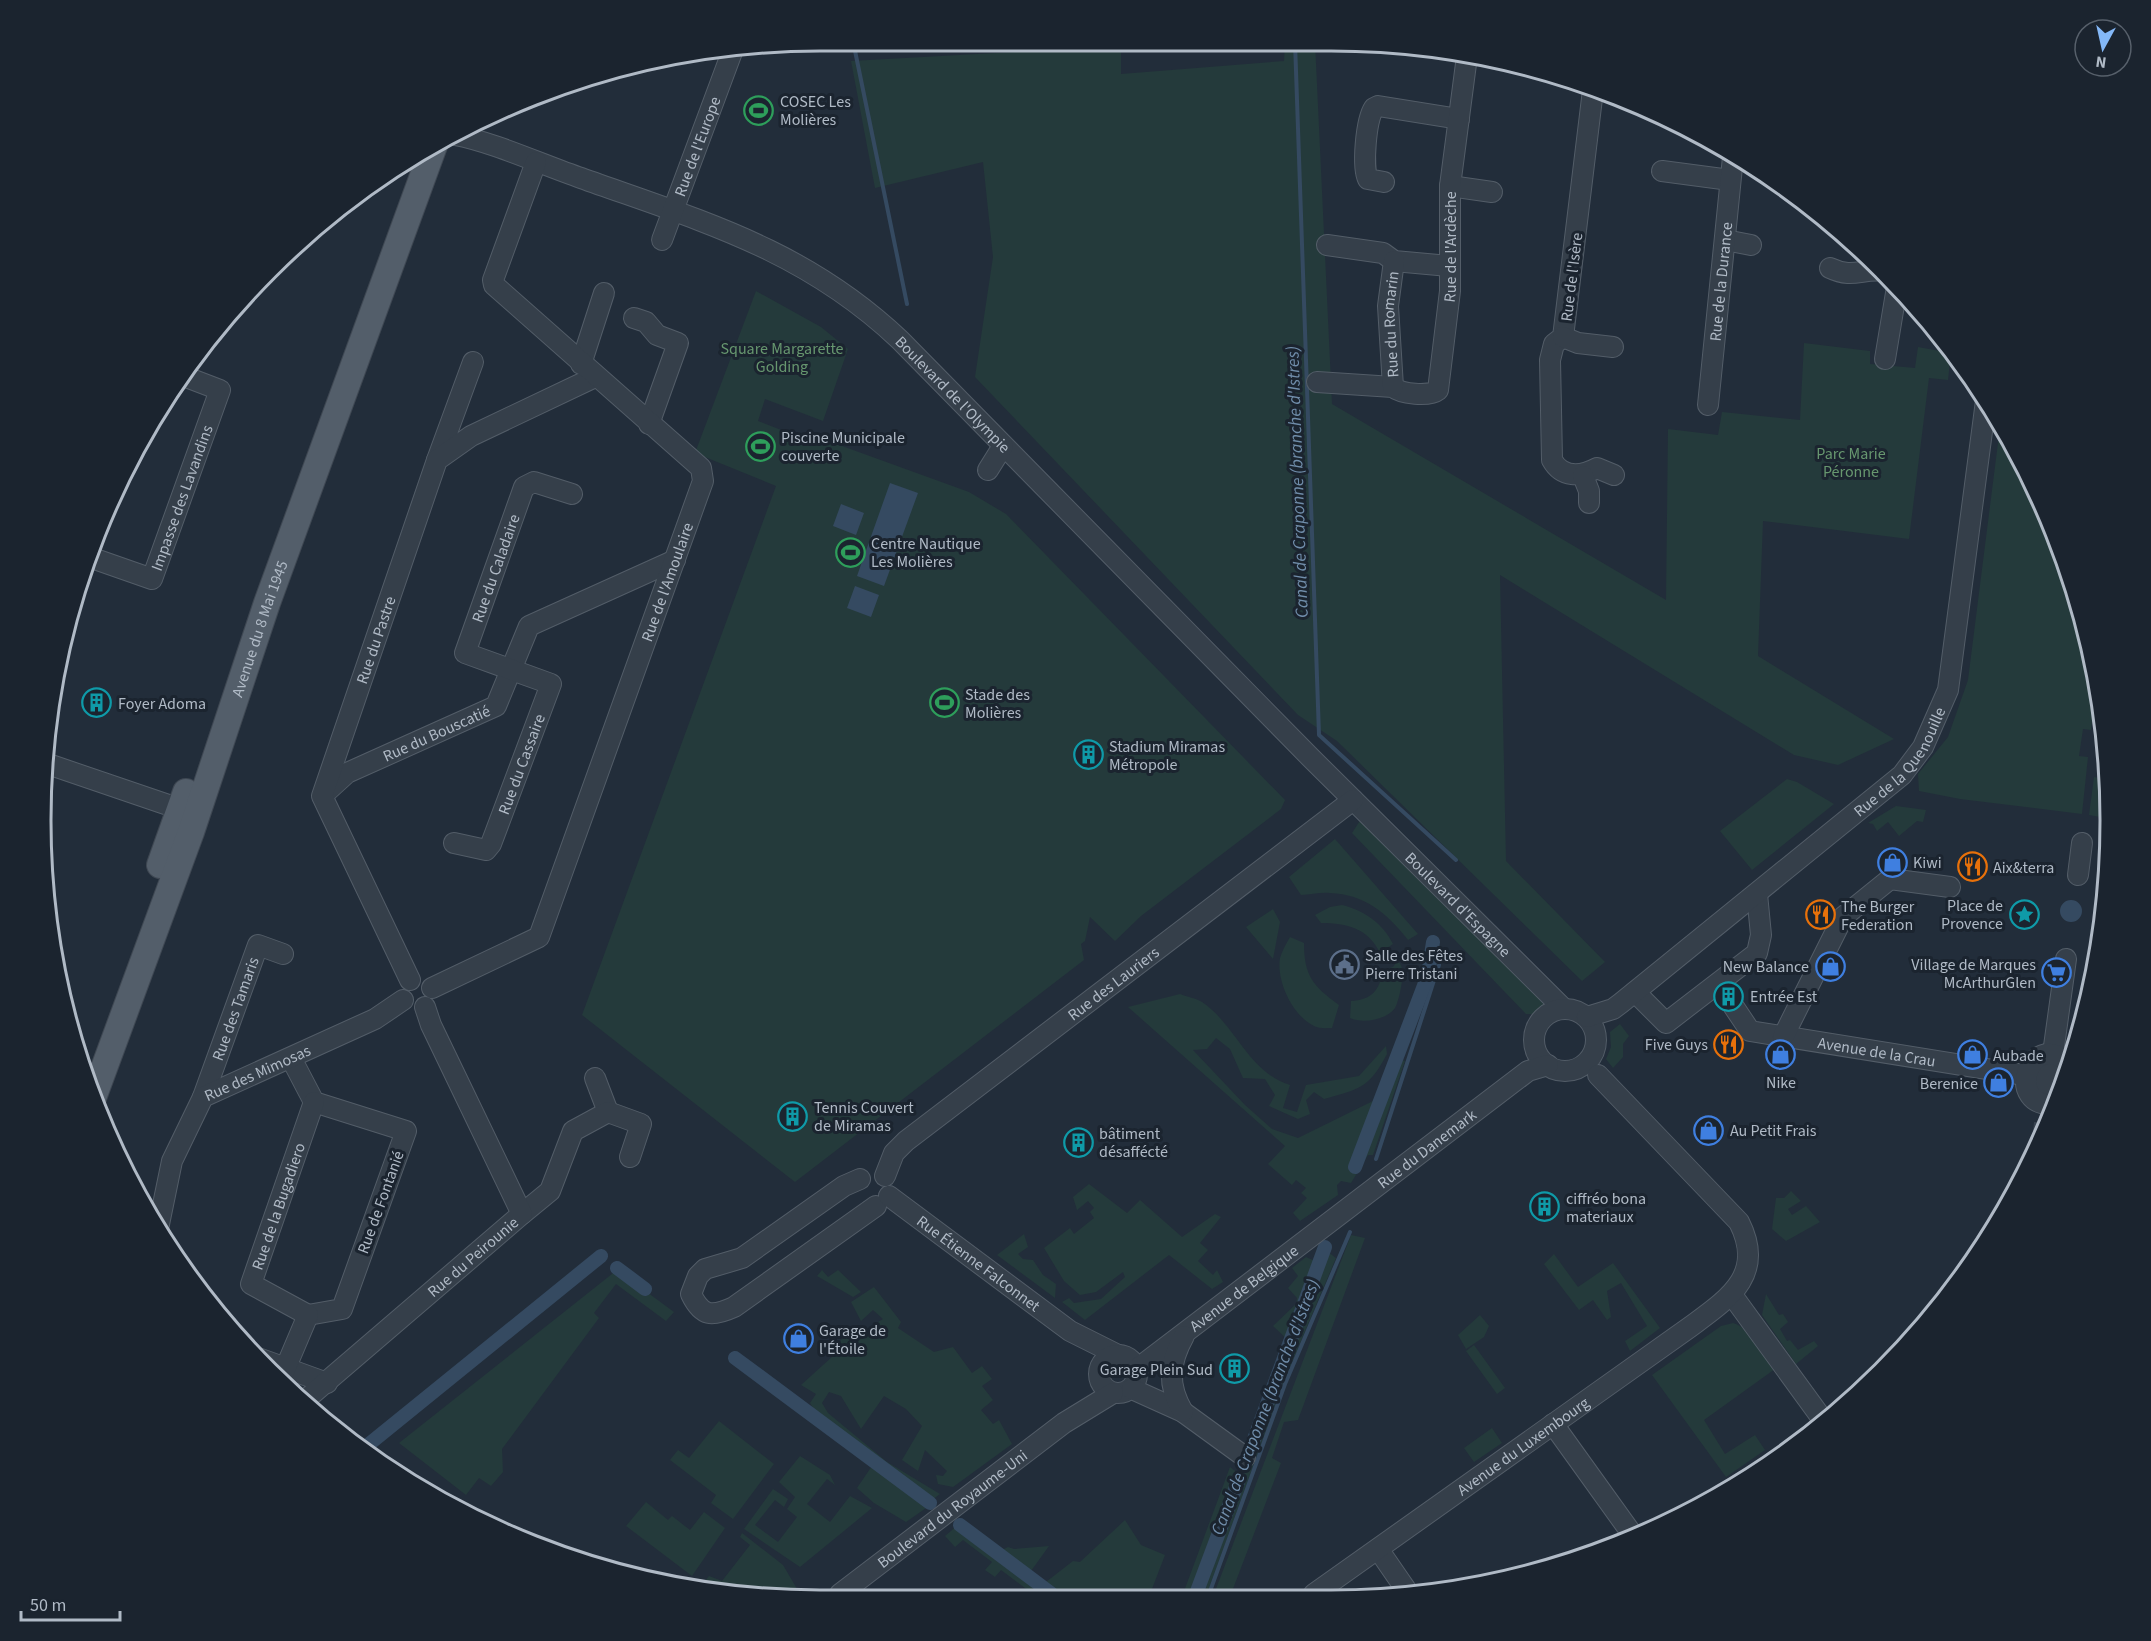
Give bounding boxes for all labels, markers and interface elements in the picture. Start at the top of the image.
north arrow [2073,18,2133,78]
text: N [2094,50,2108,73]
place label: COSEC Les Molières [780,91,851,131]
street label: Rue de l'Europe [669,93,727,200]
sports icon: COSEC Les Molières [743,94,775,126]
street label: Rue de l'Ardèche [1439,191,1462,304]
street label: Rue de la Durance [1704,221,1738,342]
street label: Rue de l'Isère [1556,231,1588,323]
street label: Rue du Romarin [1378,270,1405,378]
street label: Boulevard de l'Olympie [890,331,1015,458]
park label: Square Margarette Golding [720,338,844,378]
water label: Canal de Craponne (branche d'Istres) [1280,346,1315,618]
street label: Impasse des Lavandins [146,422,219,574]
place label: Piscine Municipale couverte [781,427,905,467]
sports icon: Piscine Municipale couverte [744,430,776,462]
park label: Parc Marie Péronne [1816,443,1886,483]
street label: Rue du Caladaire [467,511,526,626]
street label: Rue de l'Amoulaire [636,520,699,645]
place label: Centre Nautique Les Molières [871,533,981,573]
sports icon: Centre Nautique Les Molières [834,536,866,568]
street label: Avenue du 8 Mai 1945 [227,557,294,700]
street label: Rue du Pastre [351,593,402,687]
place label: Stade des Molières [965,684,1030,724]
building icon: Foyer Adoma [81,687,113,719]
sports icon: Stade des Molières [928,687,960,719]
place label: Foyer Adoma [118,693,206,715]
street label: Rue du Bouscatié [379,700,494,768]
street label: Rue de la Quenouille [1849,704,1951,822]
street label: Rue du Cassaire [493,711,551,818]
place label: Stadium Miramas Métropole [1109,736,1225,776]
building icon: Stadium Miramas Métropole [1072,739,1104,771]
shop icon: Kiwi [1876,846,1908,878]
street label: Boulevard d'Espagne [1400,847,1516,962]
restaurant icon: Aix&terra [1956,851,1988,883]
place label: Kiwi [1913,852,1942,874]
place label: Aix&terra [1993,857,2054,879]
place label: Place de Provence [1941,895,2003,935]
place label: The Burger Federation [1841,896,1915,936]
place icon: Place de Provence [2008,898,2040,930]
restaurant icon: The Burger Federation [1804,899,1836,931]
street label: Rue des Lauriers [1063,942,1164,1026]
place label: Salle des Fêtes Pierre Tristani [1365,945,1463,985]
public building icon: Salle des Fêtes Pierre Tristani [1328,948,1360,980]
shop icon: New Balance [1814,950,1846,982]
street label: Rue des Tamaris [207,954,265,1064]
place label: Village de Marques McArthurGlen [1911,954,2036,994]
place label: New Balance [1723,956,1809,978]
supermarket icon: Village de Marques McArthurGlen [2041,957,2073,989]
building icon: Entrée Est [1713,980,1745,1012]
place label: Entrée Est [1750,986,1818,1008]
restaurant icon: Five Guys [1713,1028,1745,1060]
street label: Avenue de la Crau [1816,1032,1937,1073]
place label: Five Guys [1645,1034,1708,1056]
shop icon: Nike [1765,1038,1797,1070]
shop icon: Aubade [1956,1039,1988,1071]
street label: Rue des Mimosas [201,1040,315,1107]
place label: Aubade [1993,1045,2044,1067]
shop icon: Berenice [1983,1067,2015,1099]
place label: Nike [1766,1072,1796,1094]
place label: Berenice [1920,1073,1978,1095]
place label: Tennis Couvert de Miramas [814,1097,914,1137]
building icon: Tennis Couvert de Miramas [777,1100,809,1132]
street label: Rue du Danemark [1373,1104,1481,1194]
shop icon: Au Petit Frais [1693,1114,1725,1146]
place label: Au Petit Frais [1730,1120,1817,1142]
place label: bâtiment désaffécté [1099,1123,1168,1163]
building icon: bâtiment désaffécté [1062,1126,1094,1158]
street label: Rue de la Bugadiero [247,1140,311,1273]
street label: Rue de Fontanié [352,1148,410,1257]
place label: ciffréo bona materiaux [1566,1188,1646,1228]
building icon: ciffréo bona materiaux [1529,1191,1561,1223]
street label: Rue Étienne Falconnet [912,1210,1045,1317]
street label: Rue du Peirounie [423,1212,524,1303]
street label: Avenue de Belgique [1185,1240,1303,1337]
water label: Canal de Craponne (branche d'Istres) [1205,1276,1326,1539]
place label: Garage de l'Étoile [819,1320,886,1360]
shop icon: Garage de l'Étoile [782,1323,814,1355]
building icon: Garage Plein Sud [1218,1353,1250,1385]
place label: Garage Plein Sud [1100,1359,1213,1381]
street label: Avenue du Luxembourg [1453,1392,1594,1501]
street label: Boulevard du Royaume-Uni [873,1445,1032,1574]
scale bar [21,1584,120,1622]
text: 50 m [30,1593,66,1618]

